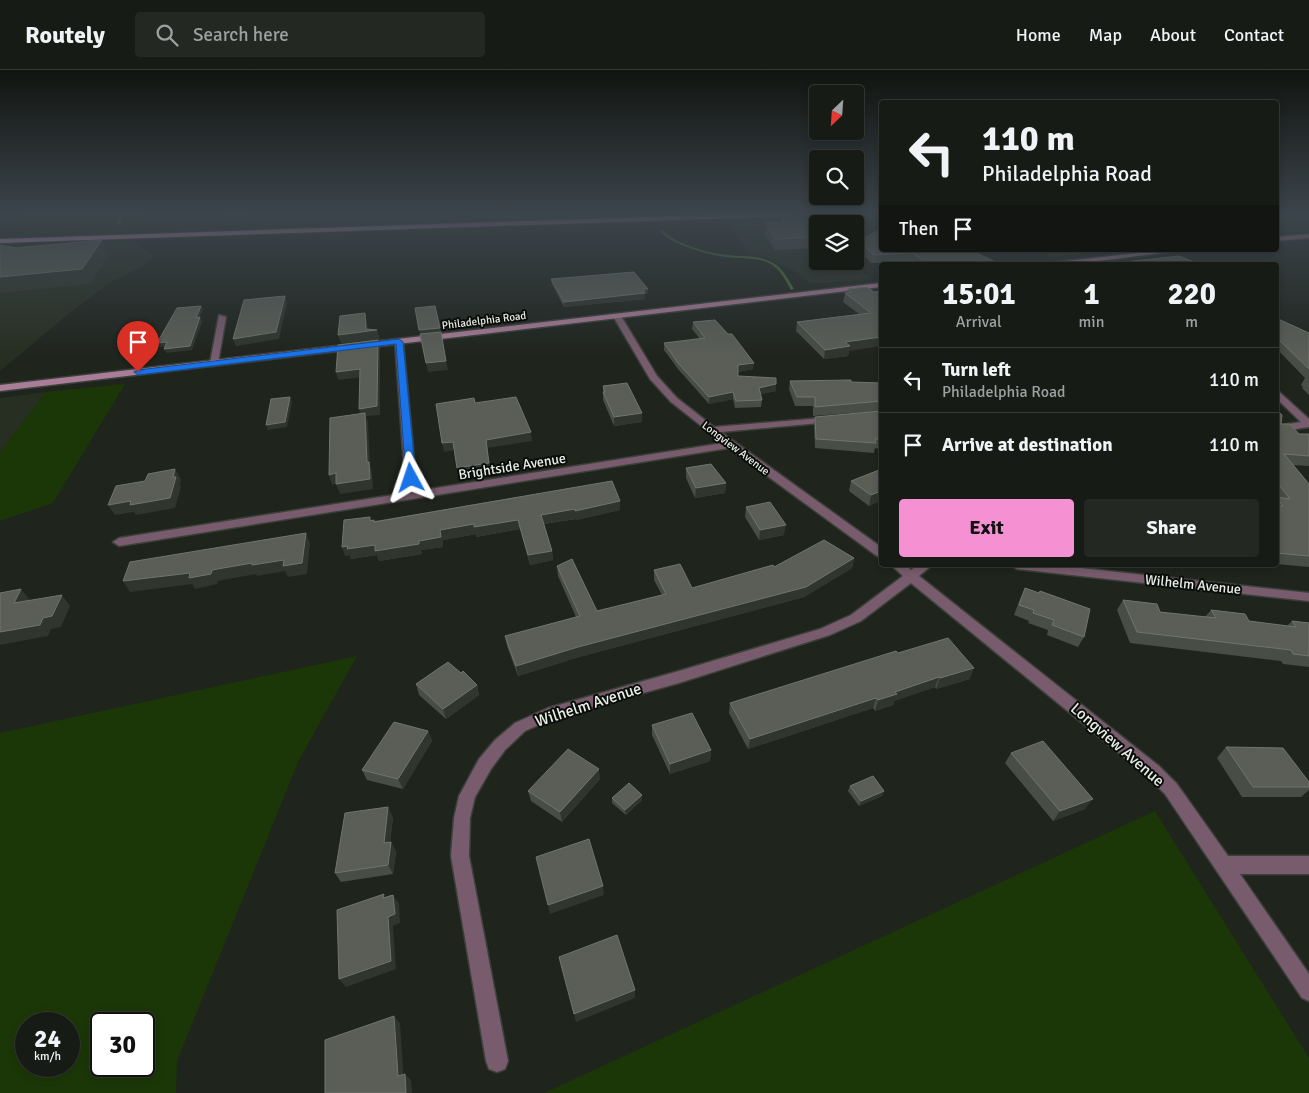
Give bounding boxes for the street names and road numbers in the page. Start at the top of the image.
street label: Philadelphia Road [441,309,527,332]
street label: Longview Avenue [699,419,772,478]
street label: Brightside Avenue [457,450,567,483]
street label: Wilhelm Avenue [1144,571,1242,598]
street label: Wilhelm Avenue [533,678,644,732]
street label: Longview Avenue [1066,699,1168,791]

